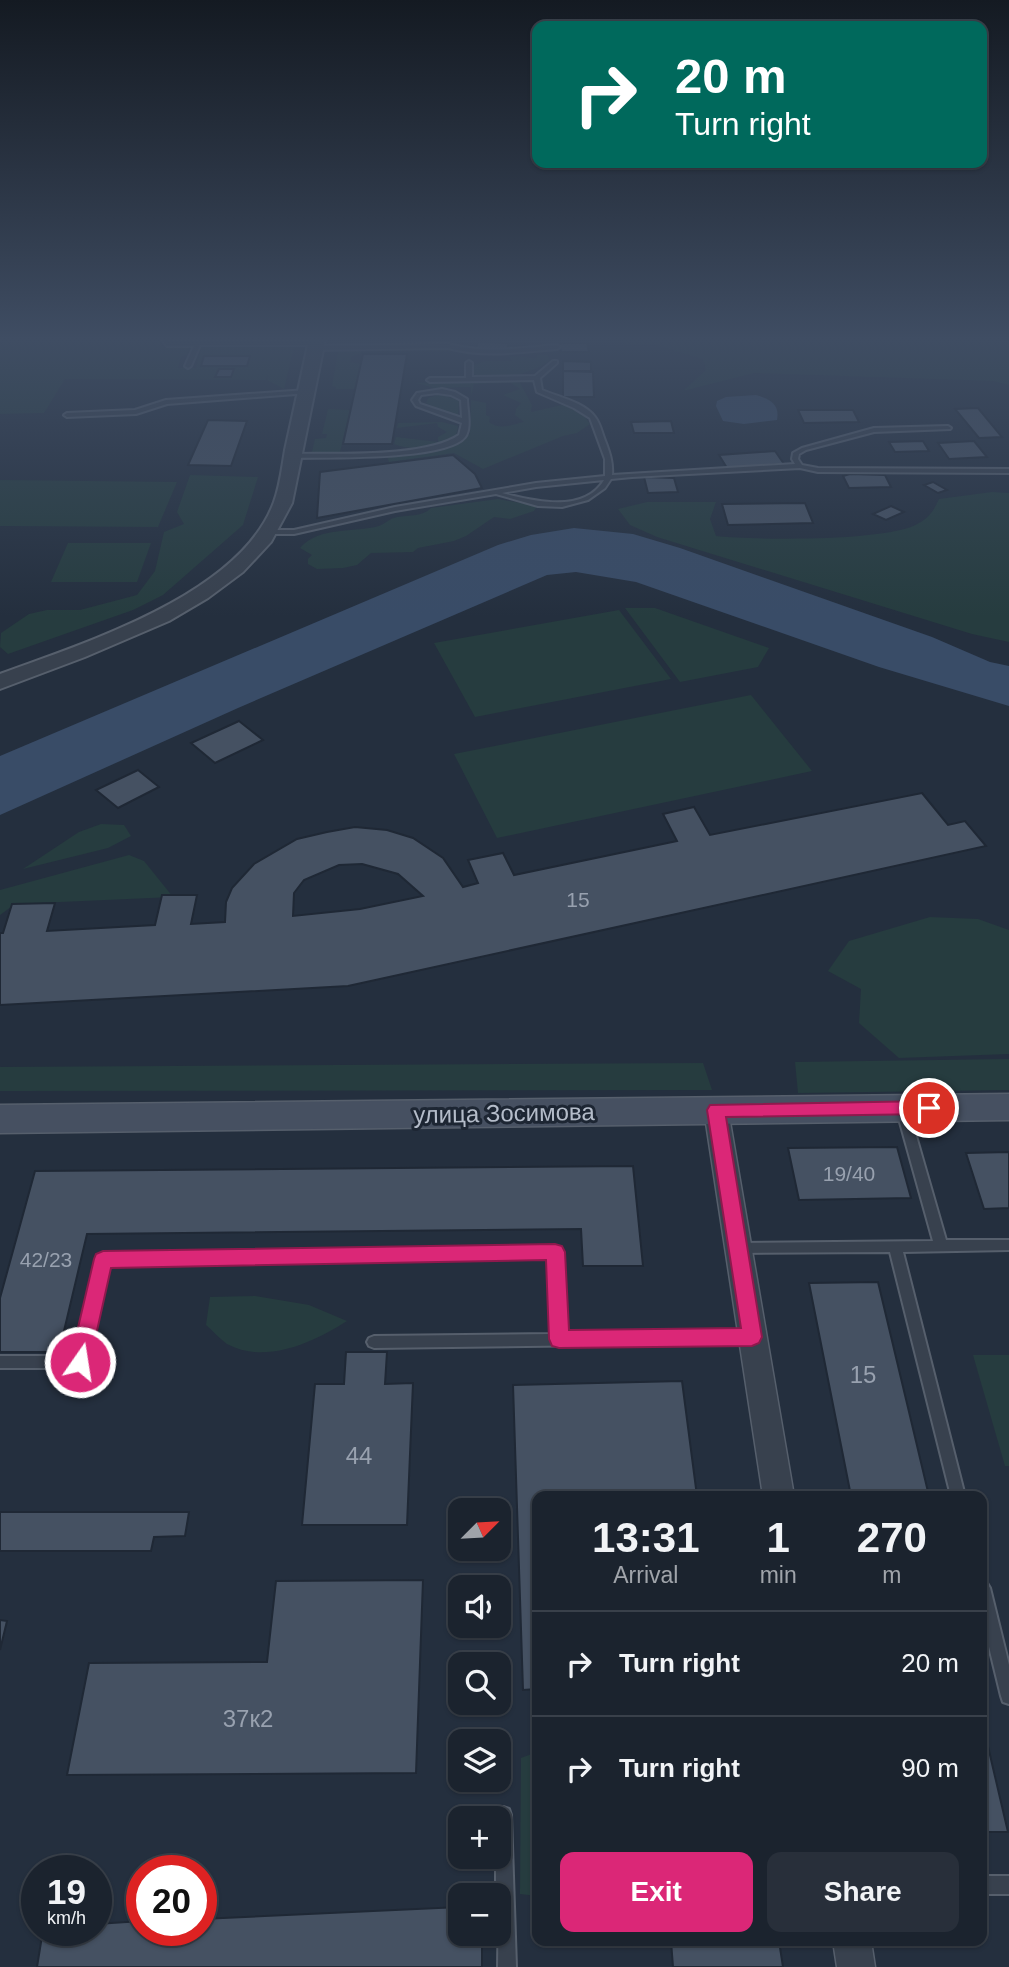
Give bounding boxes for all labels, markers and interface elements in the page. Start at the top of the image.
icon: right [560,49,651,140]
text: 20 m [675,49,787,103]
text: Turn right [675,106,811,142]
house number: 15 [566,888,590,911]
pin [899,1078,959,1138]
icon: arrive [910,1089,948,1127]
street label: улица Зосимова [413,1098,596,1128]
house number: 19/40 [823,1162,875,1185]
house number: 42/23 [20,1248,72,1271]
position arrow [43,1325,117,1399]
house number: 15 [850,1361,876,1388]
house number: 44 [346,1442,372,1469]
north arrow [448,1498,511,1561]
map controls [448,1498,511,1946]
text: 13:31 [592,1514,700,1561]
text: 1 [766,1514,790,1561]
text: 270 [857,1514,927,1561]
text: Arrival [613,1562,678,1588]
text: min [760,1562,797,1588]
text: m [882,1562,901,1588]
button: sound [448,1575,511,1638]
icon: right [560,1645,598,1683]
text: Turn right [619,1648,740,1678]
text: 20 m [901,1648,959,1678]
button: search [448,1652,511,1715]
house number: 37к2 [223,1705,273,1732]
button: layers [448,1729,511,1792]
icon: right [560,1750,598,1788]
text: Turn right [619,1753,740,1783]
text: 90 m [901,1753,959,1783]
button: + [448,1806,511,1869]
button: Exit [560,1852,753,1932]
button: Share [767,1852,959,1932]
speed limit sign: 20 [126,1855,217,1946]
text: 19 [47,1872,86,1911]
button: − [448,1883,511,1946]
text: km/h [47,1908,86,1928]

